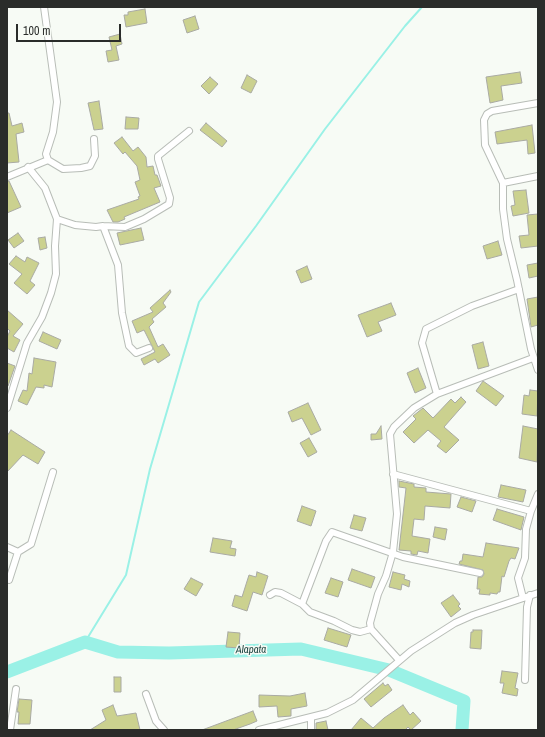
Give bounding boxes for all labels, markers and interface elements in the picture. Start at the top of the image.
scale bar [18,16,123,42]
text: 100 m [23,23,50,39]
water label: Alapata [236,643,266,657]

